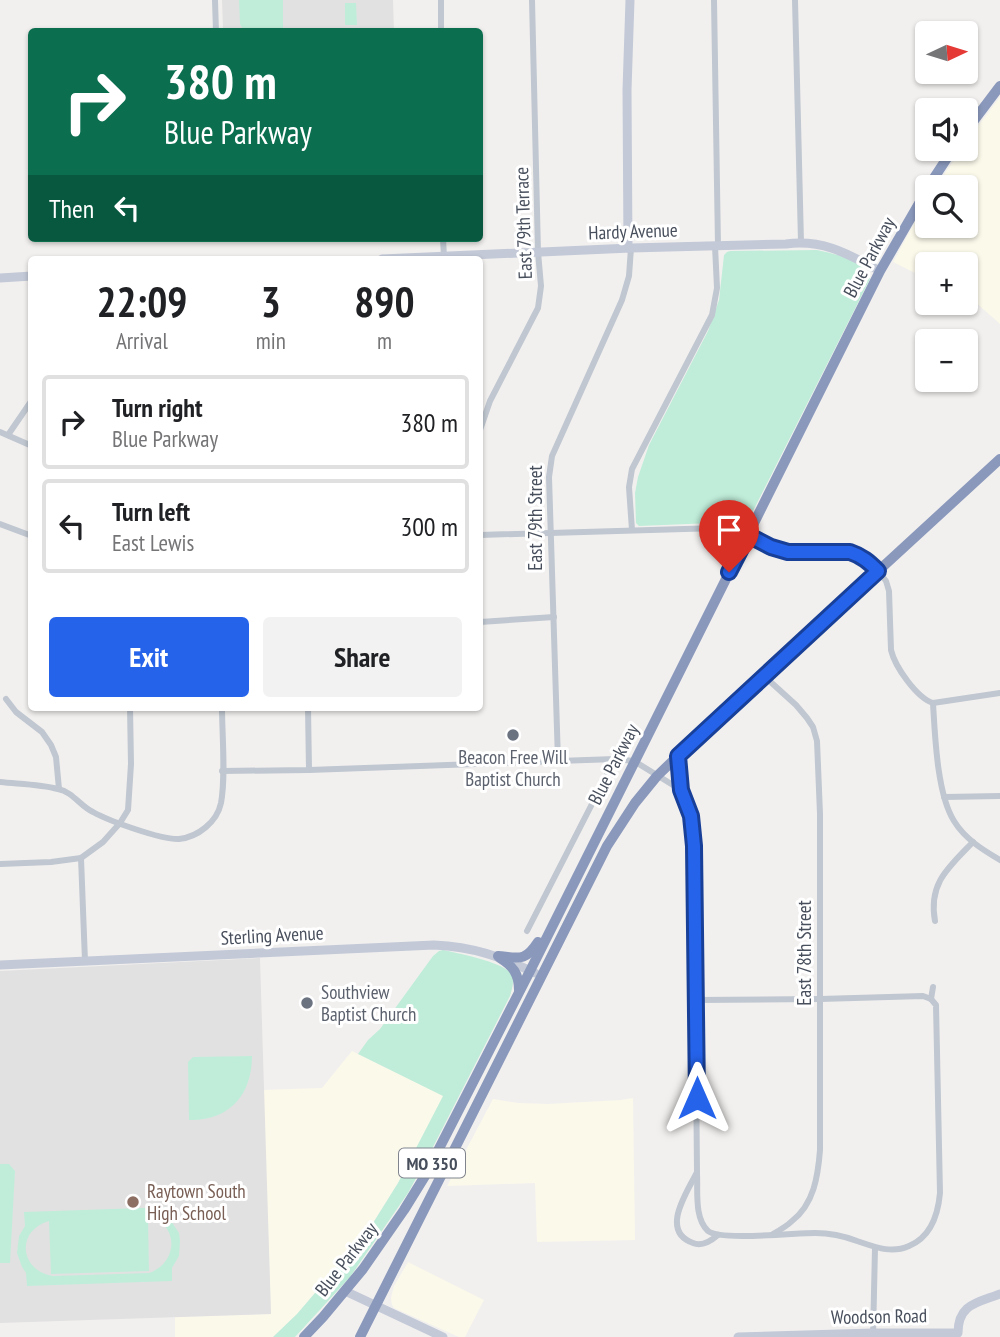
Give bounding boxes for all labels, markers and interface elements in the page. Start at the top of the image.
north arrow [915,21,978,84]
map controls [915,21,978,392]
text: 380 m [164,49,277,113]
icon: right [49,56,140,147]
button: sound [915,98,978,161]
text: Blue Parkway [164,111,312,153]
street label: East 79th Terrace [509,166,537,280]
button: search [915,175,978,238]
icon: left [108,189,146,227]
text: Then [49,192,94,225]
street label: Blue Parkway [838,212,901,301]
street label: Hardy Avenue [588,217,678,245]
button: + [915,252,978,315]
text: 22:09 [96,274,187,329]
text: 3 [261,274,281,329]
text: 890 [354,274,415,329]
text: Arrival [116,326,168,355]
text: min [256,326,286,355]
text: m [377,326,392,355]
button: − [915,329,978,392]
text: Turn right [112,391,203,424]
icon: right [53,403,91,441]
text: 380 m [400,406,458,439]
text: Blue Parkway [112,424,218,453]
street label: East 79th Street [523,464,547,571]
text: Turn left [112,495,190,528]
pin [699,500,759,572]
icon: left [53,507,91,545]
text: 300 m [400,510,458,543]
icon: arrive [710,511,748,549]
text: East Lewis [112,528,194,557]
button: Exit [49,617,249,697]
button: Share [263,617,462,697]
street label: Blue Parkway [582,719,644,809]
marker: Beacon Free Will Baptist Church [505,727,521,743]
place label: Beacon Free Will Baptist Church [458,745,568,791]
street label: East 78th Street [792,899,816,1006]
street label: Sterling Avenue [220,920,324,950]
place label: Southview Baptist Church [321,980,416,1026]
marker: Southview Baptist Church [299,995,315,1011]
position arrow [660,1061,734,1135]
road number: MO 350 [399,1148,465,1178]
place label: Raytown South High School [147,1179,246,1225]
marker: Raytown South High School [125,1194,141,1210]
street label: Blue Parkway [310,1216,383,1301]
street label: Woodson Road [831,1303,927,1329]

